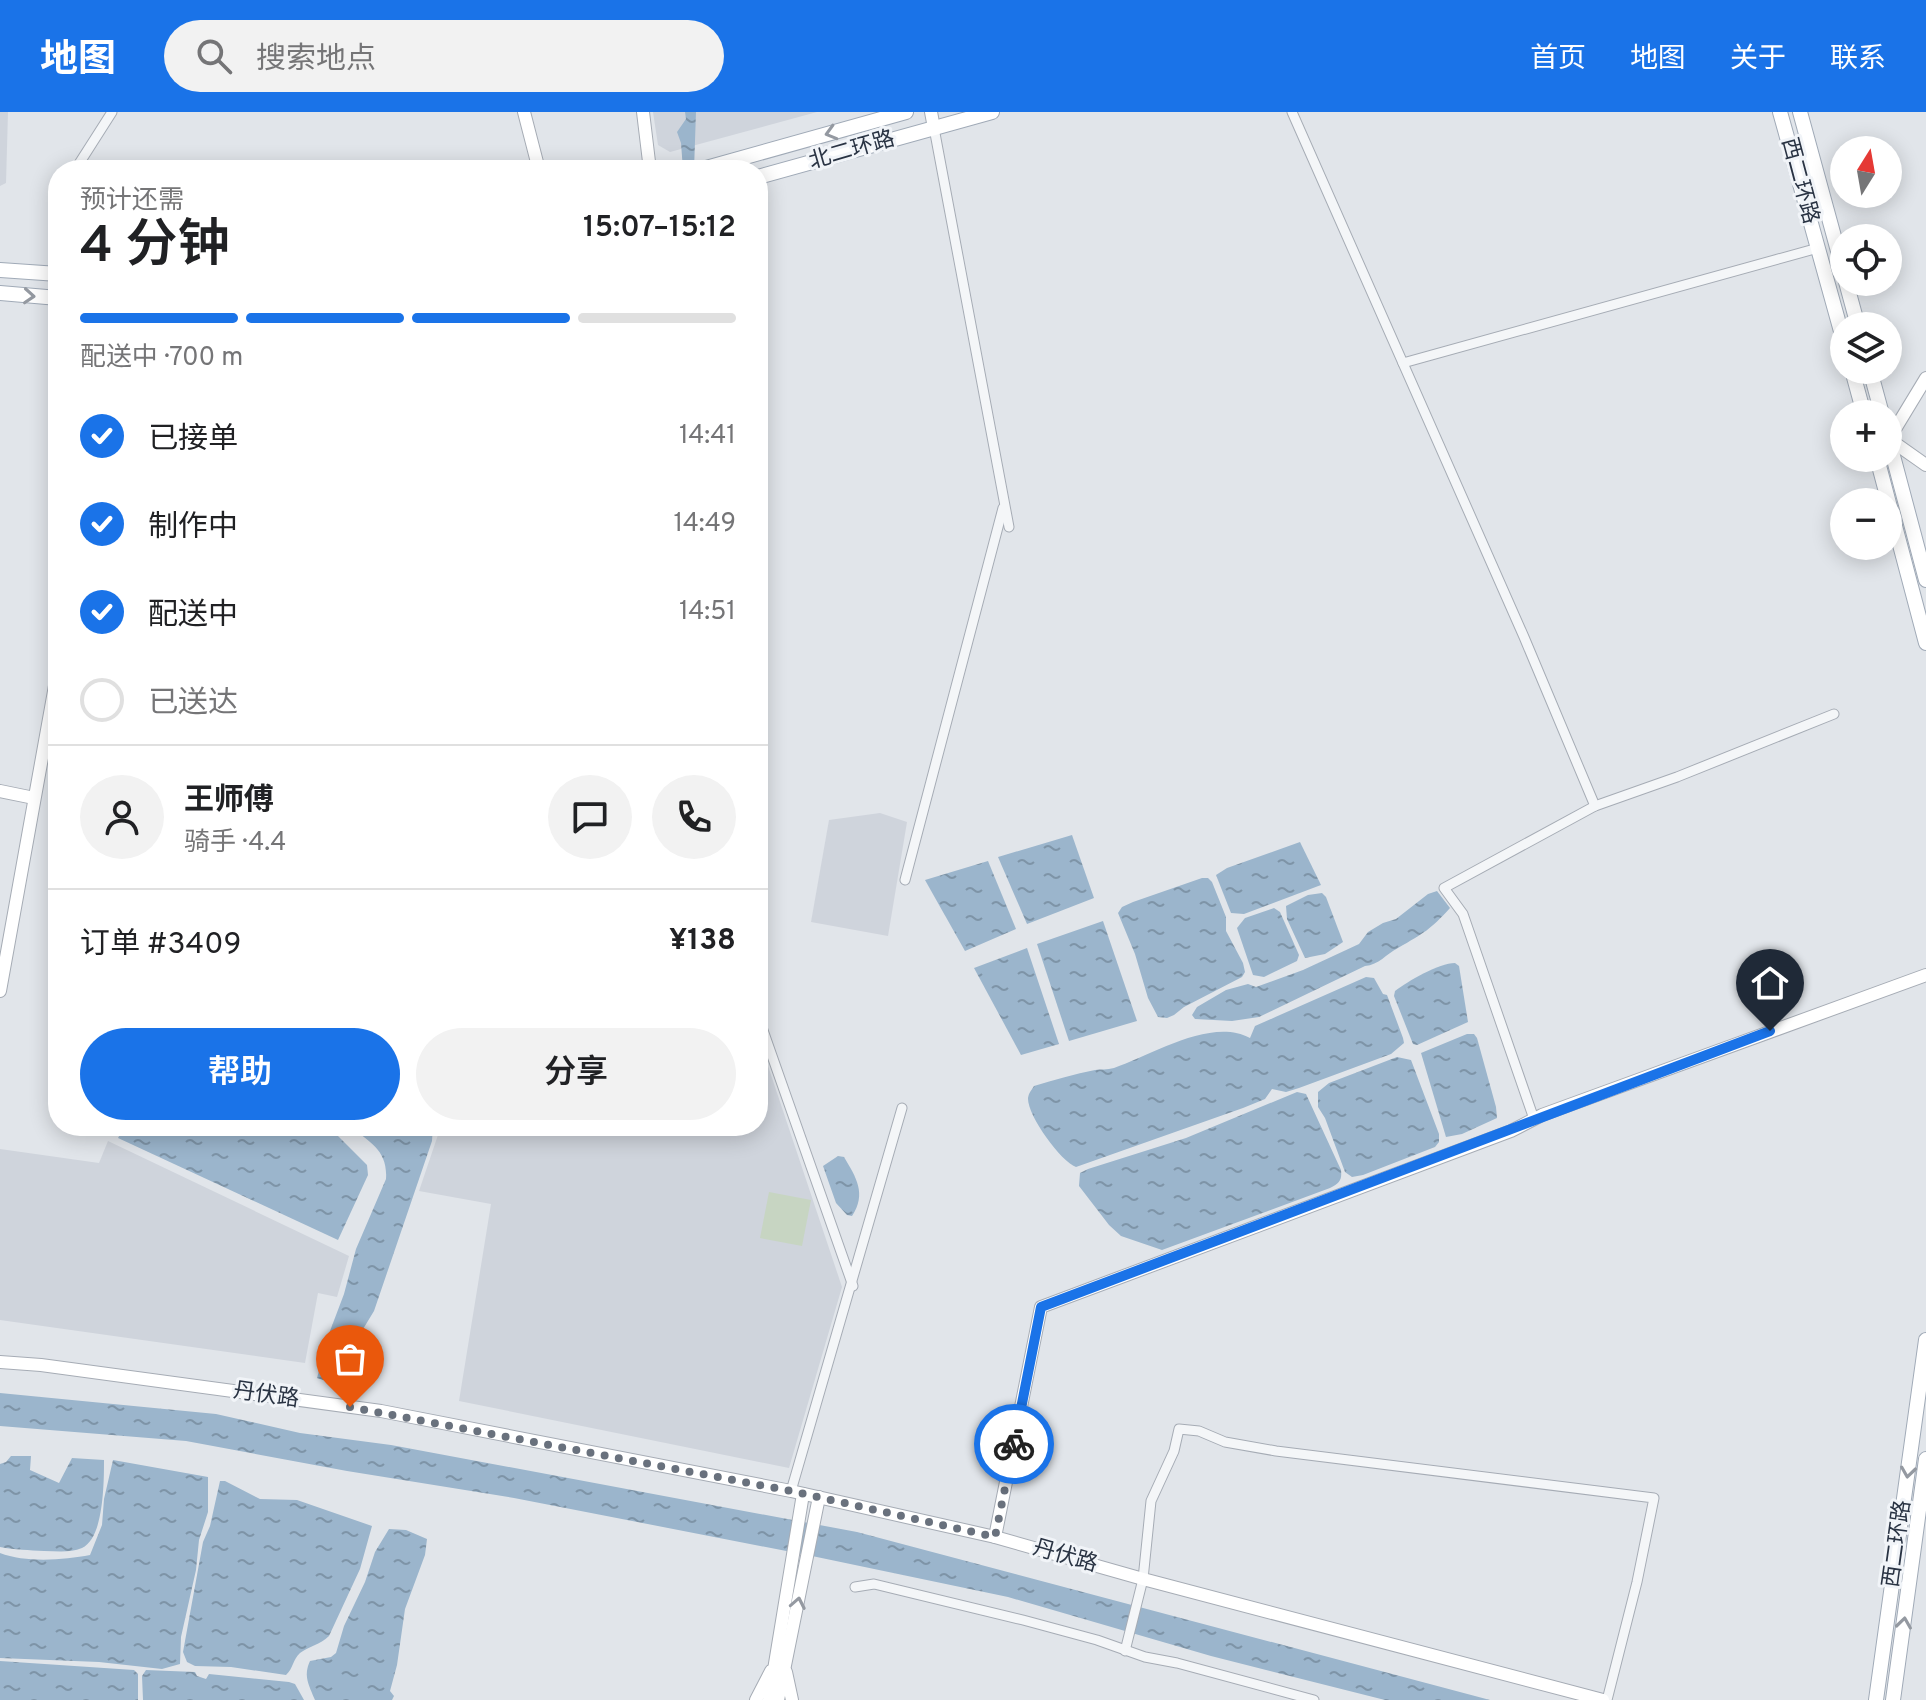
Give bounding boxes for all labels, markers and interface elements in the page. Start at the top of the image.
search box [164,20,724,92]
icon: search [192,34,236,78]
text: 地图 [40,37,116,86]
text: 搜索地点 [256,42,376,79]
text: 首页 [1530,42,1586,78]
text: 地图 [1630,42,1686,78]
text: 关于 [1730,42,1786,78]
text: 联系 [1830,42,1886,78]
one-way arrow [825,124,839,140]
street label: 北二环路 [806,126,898,176]
street label: 西二环路 [1775,135,1823,227]
north arrow [1830,136,1902,208]
map controls [1830,136,1902,560]
text: 预计还需 [80,185,184,218]
text: 15:07–15:12 [583,210,736,247]
text: 4 分钟 [80,215,230,281]
button: locate [1830,224,1902,296]
one-way arrow [23,287,36,304]
button: layers [1830,312,1902,384]
text: 配送中 · 700 m [80,342,243,375]
button: + [1830,400,1902,472]
icon: check [80,414,124,458]
text: 14:41 [679,420,736,453]
text: 已接单 [148,422,238,459]
button: − [1830,488,1902,560]
icon: check [80,502,124,546]
text: 14:49 [674,508,736,541]
text: 制作中 [148,510,238,547]
icon: check [80,590,124,634]
text: 14:51 [679,596,736,629]
text: 配送中 [148,598,238,635]
text: 已送达 [148,686,238,723]
button: person [80,775,164,859]
button: chat [548,775,632,859]
button: phone [652,775,736,859]
text: 王师傅 [184,783,274,820]
text: 骑手 · 4.4 [184,827,286,860]
text: ¥138 [669,923,736,960]
text: 订单 #3409 [80,927,241,964]
pin [1736,949,1804,1031]
icon: home [1748,961,1792,1005]
button: 帮助 [80,1028,400,1120]
button: 分享 [416,1028,736,1120]
pin [316,1325,384,1407]
icon: bag [328,1337,372,1381]
street label: 丹伏路 [231,1378,301,1414]
courier [974,1404,1054,1484]
icon: bike [992,1422,1036,1466]
one-way arrow [1900,1466,1917,1479]
street label: 西二环路 [1879,1499,1917,1589]
street label: 丹伏路 [1030,1535,1100,1579]
one-way arrow [789,1597,806,1611]
one-way arrow [1895,1616,1912,1629]

